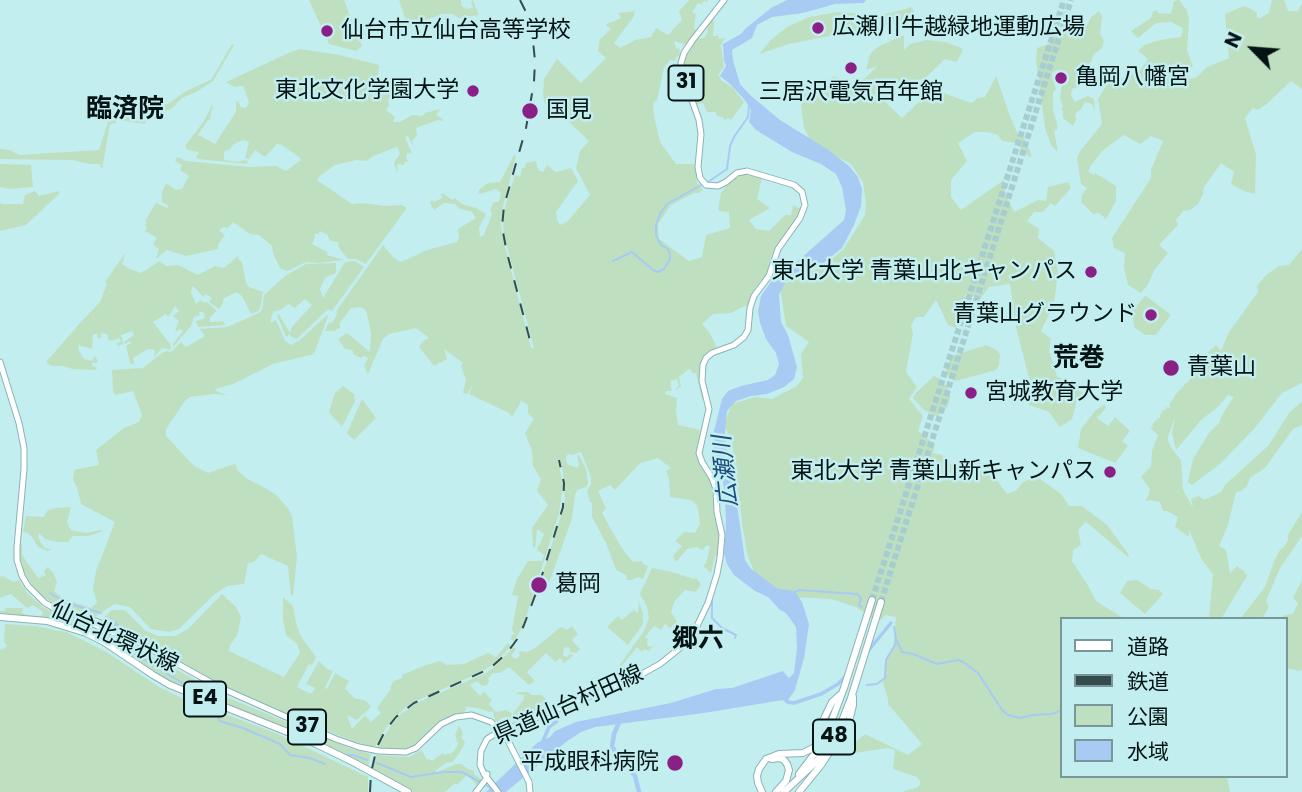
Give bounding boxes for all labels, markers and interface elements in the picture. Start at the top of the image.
place label: 広瀬川牛越緑地運動広場 [832,14,1085,42]
north arrow [1218,14,1288,84]
place label: 仙台市立仙台高等学校 [341,17,571,45]
marker: 広瀬川牛越緑地運動広場 [810,20,826,36]
marker: 仙台市立仙台高等学校 [319,23,335,39]
text: N [1218,28,1249,52]
marker: 三居沢電気百年館 [843,60,859,76]
place label: 亀岡八幡宮 [1075,64,1190,92]
road number: 31 [668,66,704,100]
marker: 亀岡八幡宮 [1053,70,1069,86]
place label: 東北文化学園大学 [275,77,459,105]
place label: 三居沢電気百年館 [759,79,943,107]
marker: 東北文化学園大学 [465,83,481,99]
district label: 臨済院 [86,94,164,126]
place label: 国見 [546,97,592,125]
marker: 国見 [520,101,540,121]
place label: 東北大学 青葉山北キャンパス [772,258,1077,286]
marker: 東北大学 青葉山北キャンパス [1083,264,1099,280]
place label: 青葉山グラウンド [953,301,1137,329]
marker: 青葉山グラウンド [1143,307,1159,323]
district label: 荒巻 [1053,343,1105,375]
place label: 青葉山 [1187,354,1256,382]
marker: 青葉山 [1161,358,1181,378]
place label: 宮城教育大学 [985,379,1123,407]
marker: 宮城教育大学 [963,385,979,401]
water label: 広瀬川 [709,434,745,508]
place label: 東北大学 青葉山新キャンパス [791,458,1096,486]
marker: 東北大学 青葉山新キャンパス [1102,464,1118,480]
place label: 葛岡 [555,571,601,599]
marker: 葛岡 [529,575,549,595]
street label: 仙台北環状線 [46,596,182,680]
legend [1060,617,1288,778]
district label: 郷六 [672,624,724,656]
text: 道路 [1127,632,1169,661]
street label: 県道仙台村田線 [490,661,648,751]
text: 鉄道 [1127,667,1169,696]
road number: E4 [184,682,226,716]
text: 公園 [1127,702,1169,731]
road number: 37 [288,710,326,744]
road number: 48 [813,720,855,754]
text: 水域 [1127,737,1169,766]
place label: 平成眼科病院 [521,749,659,777]
marker: 平成眼科病院 [665,753,685,773]

